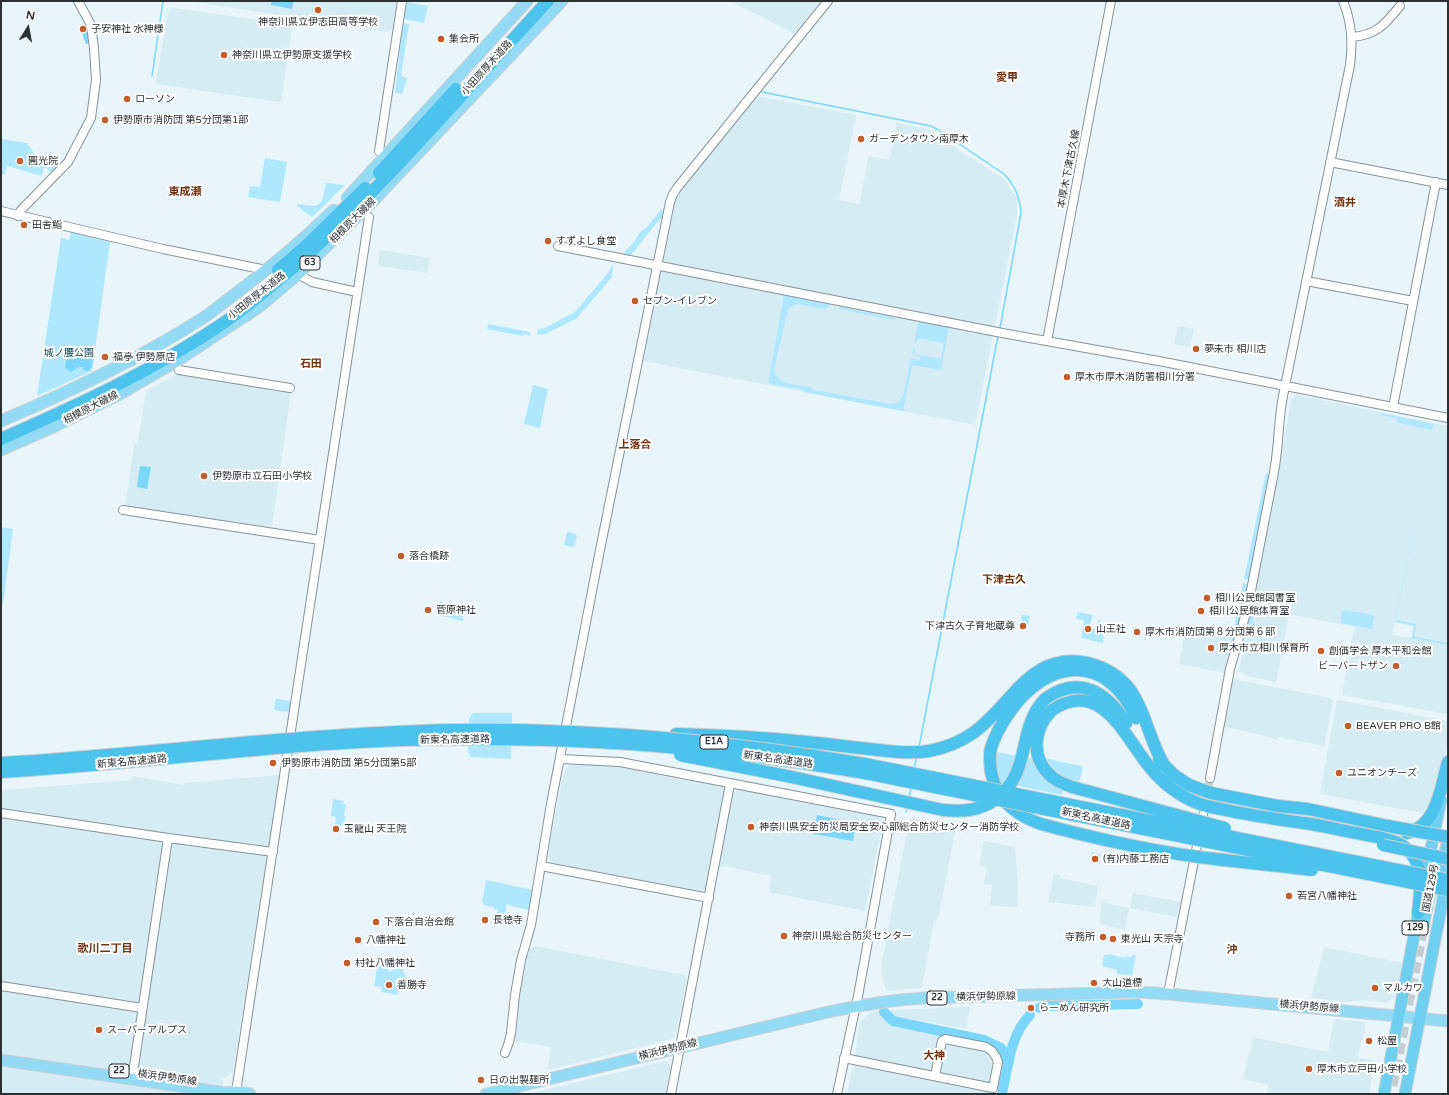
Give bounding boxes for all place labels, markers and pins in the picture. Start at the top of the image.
marker: 神奈川県立伊志田高等学校 [313,5,323,15]
place label: 神奈川県立伊志田高等学校 [258,16,378,28]
place label: 子安神社 水神様 [91,23,164,35]
marker: 子安神社 水神様 [78,24,88,34]
place label: 集会所 [449,33,479,45]
marker: 集会所 [436,34,446,44]
place label: 神奈川県立伊勢原支援学校 [232,49,352,61]
marker: 神奈川県立伊勢原支援学校 [219,50,229,60]
place label: ローソン [135,93,175,105]
marker: ローソン [122,94,132,104]
place label: 伊勢原市消防団 第5分団第1部 [113,114,248,126]
marker: 伊勢原市消防団 第5分団第1部 [100,115,110,125]
place label: ガーデンタウン南厚木 [869,133,969,145]
marker: ガーデンタウン南厚木 [856,134,866,144]
place label: 圓光院 [28,155,58,167]
marker: 圓光院 [15,156,25,166]
place label: 田舎鮨 [32,219,62,231]
marker: 田舎鮨 [19,220,29,230]
place label: すずよし食堂 [556,235,616,247]
marker: すずよし食堂 [543,236,553,246]
place label: セブン-イレブン [643,295,717,307]
marker: セブン-イレブン [630,296,640,306]
place label: 夢未市 相川店 [1204,343,1267,355]
marker: 夢未市 相川店 [1191,344,1201,354]
place label: 福亭 伊勢原店 [113,351,176,363]
marker: 福亭 伊勢原店 [100,352,110,362]
place label: 厚木市厚木消防署相川分署 [1075,371,1195,383]
marker: 厚木市厚木消防署相川分署 [1062,372,1072,382]
place label: 伊勢原市立石田小学校 [212,470,312,482]
marker: 伊勢原市立石田小学校 [199,471,209,481]
place label: 落合橋跡 [409,550,449,562]
marker: 落合橋跡 [396,551,406,561]
place label: 相川公民館図書室 [1215,592,1295,604]
marker: 相川公民館図書室 [1202,593,1212,603]
place label: 菅原神社 [436,604,476,616]
marker: 菅原神社 [423,605,433,615]
place label: 相川公民館体育室 [1209,605,1289,617]
marker: 相川公民館体育室 [1196,606,1206,616]
place label: 下津古久子育地蔵尊 [925,620,1015,632]
marker: 下津古久子育地蔵尊 [1018,621,1028,631]
place label: 山王社 [1096,623,1126,635]
marker: 山王社 [1083,624,1093,634]
place label: 厚木市消防団第８分団第６部 [1145,626,1275,638]
marker: 厚木市消防団第８分団第６部 [1132,627,1142,637]
place label: 厚木市立相川保育所 [1219,642,1309,654]
marker: 厚木市立相川保育所 [1206,643,1216,653]
place label: 創価学会 厚木平和会館 [1329,645,1432,657]
marker: 創価学会 厚木平和会館 [1316,646,1326,656]
place label: ビーバートザン [1318,660,1388,672]
marker: ビーバートザン [1391,661,1401,671]
place label: BEAVER PRO B館 [1356,720,1441,732]
marker: BEAVER PRO B館 [1343,721,1353,731]
place label: 伊勢原市消防団 第5分団第5部 [281,757,416,769]
marker: 伊勢原市消防団 第5分団第5部 [268,758,278,768]
place label: ユニオンチーズ [1347,767,1417,779]
marker: ユニオンチーズ [1334,768,1344,778]
place label: 神奈川県安全防災局安全安心部総合防災センター消防学校 [759,821,1019,833]
marker: 神奈川県安全防災局安全安心部総合防災センター消防学校 [746,822,756,832]
place label: 玉龍山 天王院 [344,823,407,835]
marker: 玉龍山 天王院 [331,824,341,834]
place label: (有)内藤工務店 [1103,853,1169,865]
marker: (有)内藤工務店 [1090,854,1100,864]
place label: 若宮八幡神社 [1297,890,1357,902]
marker: 若宮八幡神社 [1284,891,1294,901]
place label: 長徳寺 [493,914,523,926]
marker: 長徳寺 [480,915,490,925]
place label: 下落合自治会館 [384,916,454,928]
marker: 下落合自治会館 [371,917,381,927]
place label: 神奈川県総合防災センター [792,930,912,942]
marker: 神奈川県総合防災センター [779,931,789,941]
place label: 寺務所 [1065,931,1095,943]
marker: 寺務所 [1098,932,1108,942]
place label: 東光山 天宗寺 [1121,933,1184,945]
place label: 八幡神社 [366,934,406,946]
marker: 東光山 天宗寺 [1108,934,1118,944]
marker: 八幡神社 [353,935,363,945]
place label: 村社八幡神社 [355,957,415,969]
marker: 村社八幡神社 [342,958,352,968]
place label: 大山道標 [1102,977,1142,989]
marker: 大山道標 [1089,978,1099,988]
place label: 善勝寺 [397,979,427,991]
marker: 善勝寺 [384,980,394,990]
place label: マルカワ [1383,982,1423,994]
marker: マルカワ [1370,983,1380,993]
place label: らーめん研究所 [1039,1002,1109,1014]
marker: らーめん研究所 [1026,1003,1036,1013]
place label: スーパーアルプス [107,1024,187,1036]
marker: スーパーアルプス [94,1025,104,1035]
place label: 松屋 [1377,1035,1397,1047]
marker: 松屋 [1364,1036,1374,1046]
place label: 厚木市立戸田小学校 [1317,1063,1407,1075]
marker: 厚木市立戸田小学校 [1304,1064,1314,1074]
place label: 日の出製麺所 [489,1074,549,1086]
marker: 日の出製麺所 [476,1075,486,1085]

